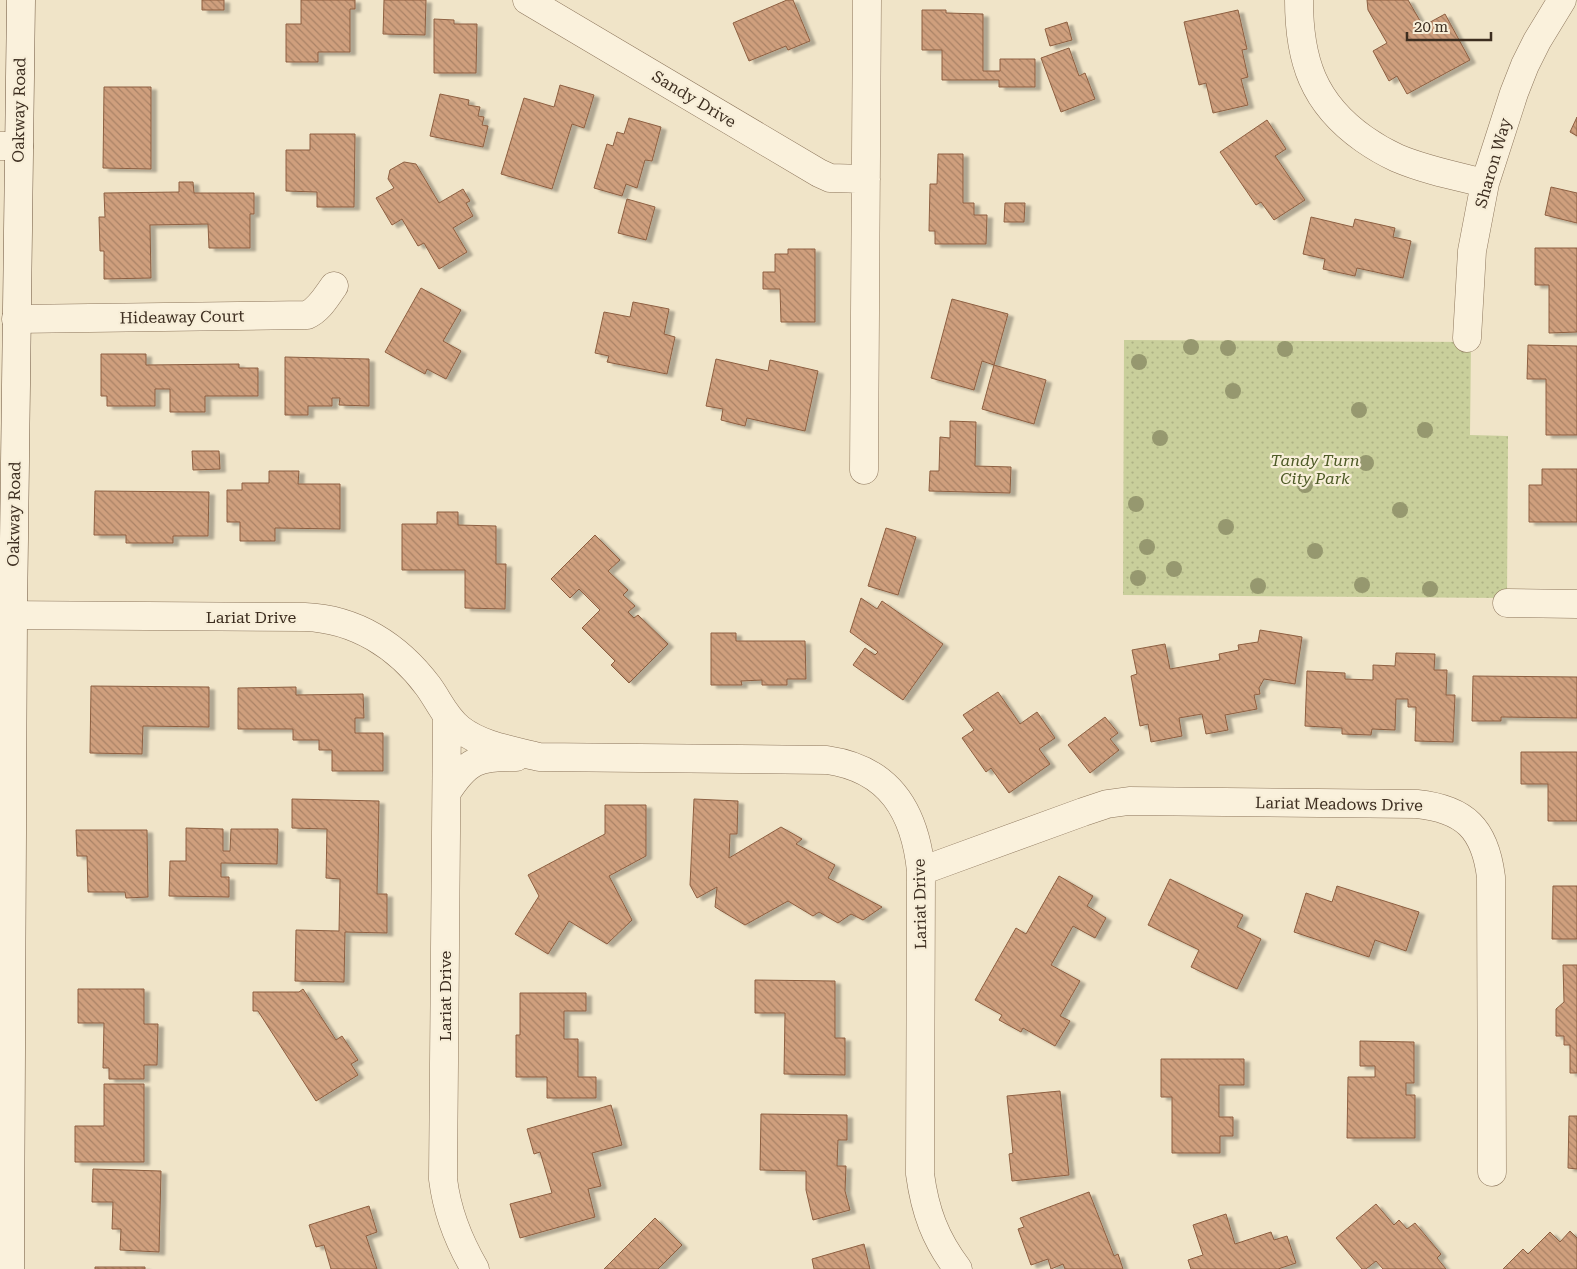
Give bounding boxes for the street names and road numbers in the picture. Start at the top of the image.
street label: Oakway Road [9,57,29,163]
street label: Sandy Drive [649,67,740,132]
street label: Sharon Way [1471,115,1515,210]
street label: Hideaway Court [120,306,245,328]
street label: Oakway Road [4,461,24,567]
street label: Lariat Drive [206,608,297,627]
street label: Lariat Meadows Drive [1255,793,1423,815]
street label: Lariat Drive [910,858,930,950]
street label: Lariat Drive [436,950,455,1041]

